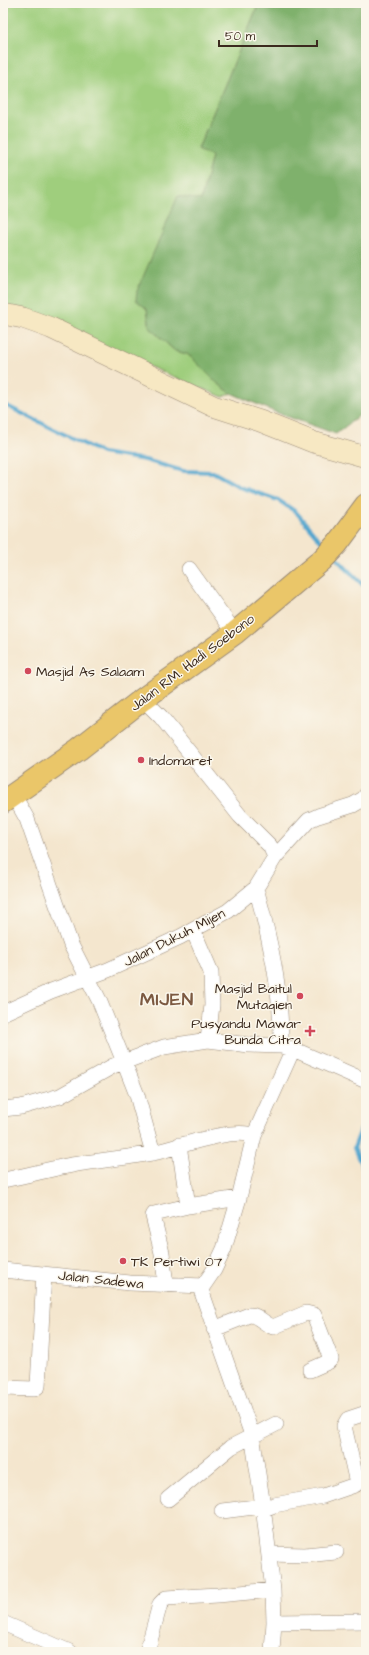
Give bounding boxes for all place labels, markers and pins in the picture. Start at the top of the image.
place label: Masjid As Salaam [36,662,144,682]
marker: Masjid As Salaam [23,666,33,676]
place label: Indomaret [149,751,212,771]
marker: Indomaret [136,755,146,765]
place label: Masjid Baitul Mutaqien [215,979,292,1015]
marker: Masjid Baitul Mutaqien [295,991,305,1001]
place label: Pusyandu Mawar Bunda Citra [191,1014,301,1050]
marker: Pusyandu Mawar Bunda Citra [304,1025,316,1037]
place label: TK Pertiwi 07 [131,1252,223,1272]
marker: TK Pertiwi 07 [118,1256,128,1266]

